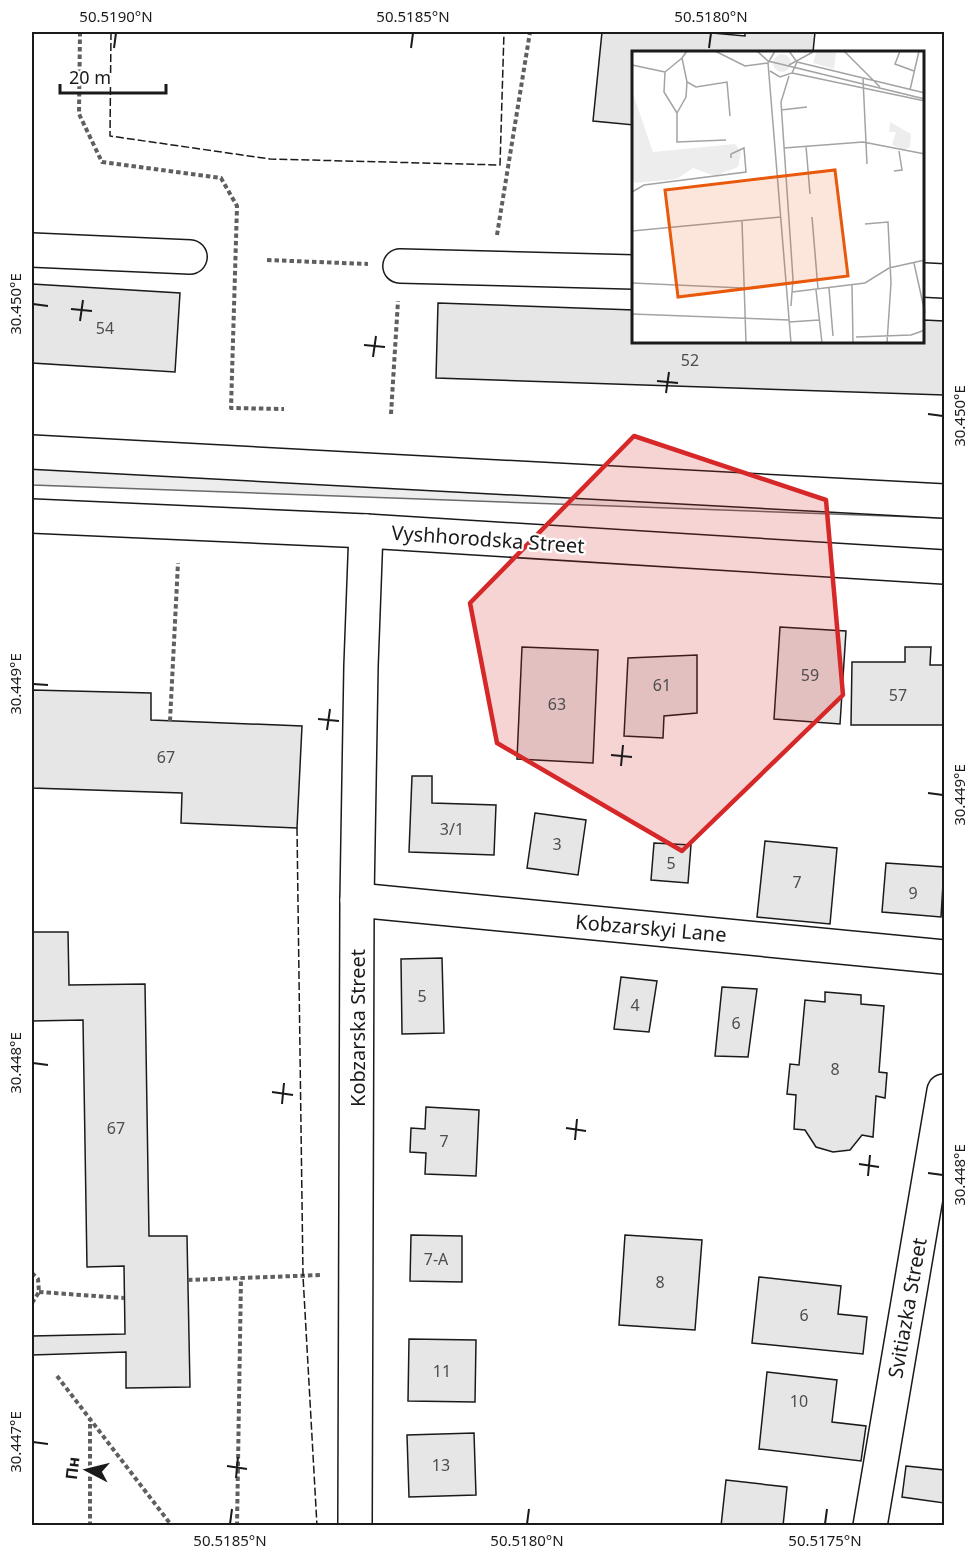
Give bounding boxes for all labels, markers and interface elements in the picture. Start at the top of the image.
text: 50.5190°N [79,6,153,26]
text: 50.5185°N [376,6,450,26]
text: 50.5180°N [674,6,748,26]
inset map [632,51,925,344]
scale bar [60,57,166,95]
text: 20 m [69,65,111,89]
text: 30.450°E [5,273,25,335]
house number: 54 [96,317,114,339]
house number: 52 [681,349,699,371]
text: 30.450°E [949,385,969,447]
street label: Vyshhorodska Street [391,519,585,559]
text: 30.449°E [5,653,25,715]
house number: 59 [801,664,819,686]
house number: 61 [653,674,671,696]
house number: 57 [889,684,907,706]
house number: 63 [548,693,566,715]
house number: 67 [157,746,175,768]
text: 30.449°E [949,764,969,826]
house number: 3/1 [440,818,464,840]
house number: 3 [552,833,562,855]
house number: 5 [666,852,676,874]
house number: 7 [792,871,802,893]
house number: 9 [908,882,918,904]
street label: Kobzarskyi Lane [574,908,728,948]
street label: Kobzarska Street [344,949,371,1107]
house number: 5 [417,985,427,1007]
house number: 4 [630,994,640,1016]
house number: 6 [731,1012,741,1034]
text: 30.448°E [5,1032,25,1094]
house number: 8 [830,1058,840,1080]
house number: 67 [107,1117,125,1139]
house number: 7 [439,1130,449,1152]
text: 30.448°E [949,1144,969,1206]
street label: Svitiazka Street [881,1236,933,1380]
house number: 7-А [424,1248,449,1270]
house number: 8 [655,1271,665,1293]
house number: 6 [799,1304,809,1326]
house number: 11 [433,1360,451,1382]
house number: 10 [790,1390,808,1412]
text: 30.447°E [5,1411,25,1473]
north arrow [57,1440,117,1500]
house number: 13 [432,1454,450,1476]
text: Пн [60,1456,84,1481]
text: 50.5185°N [193,1530,267,1550]
text: 50.5180°N [490,1530,564,1550]
text: 50.5175°N [788,1530,862,1550]

